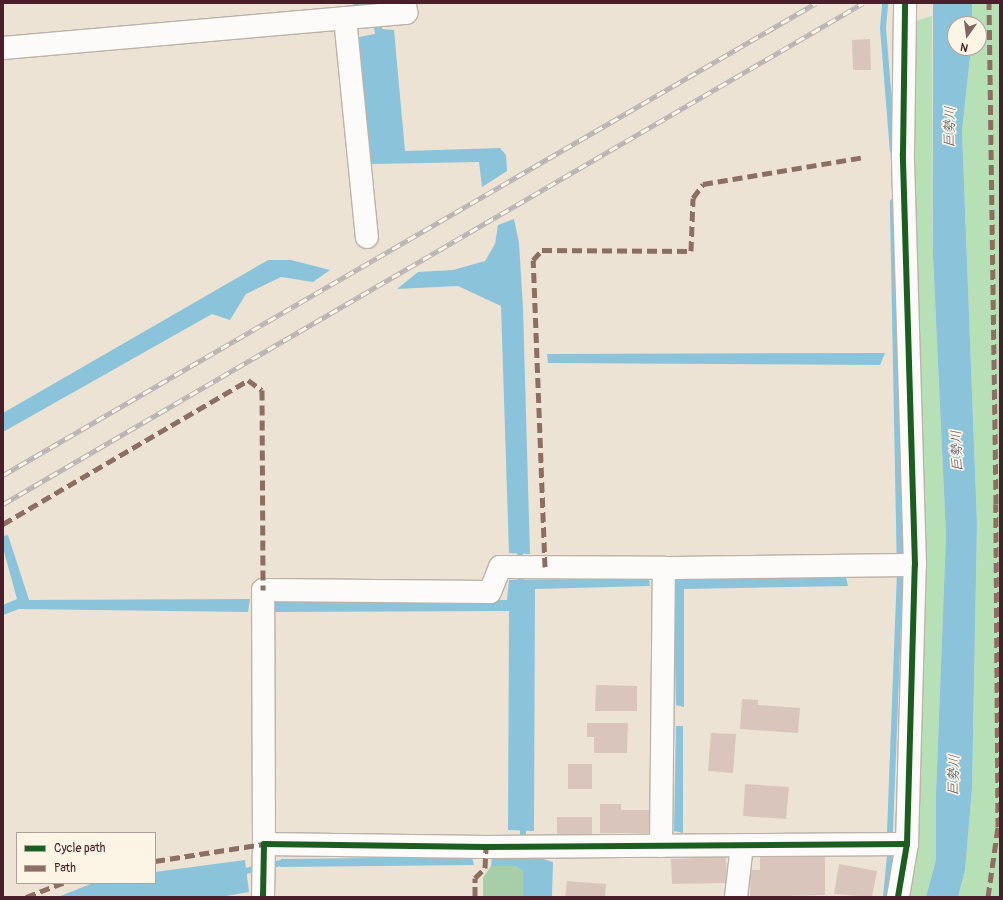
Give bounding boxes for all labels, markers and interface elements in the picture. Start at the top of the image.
north arrow [947,16,987,56]
text: N [959,40,969,54]
water label: 巨勢川 [941,106,959,148]
water label: 巨勢川 [948,430,966,472]
water label: 巨勢川 [945,754,963,796]
legend [16,832,156,884]
text: Cycle path [54,841,105,856]
text: Path [54,861,76,876]

